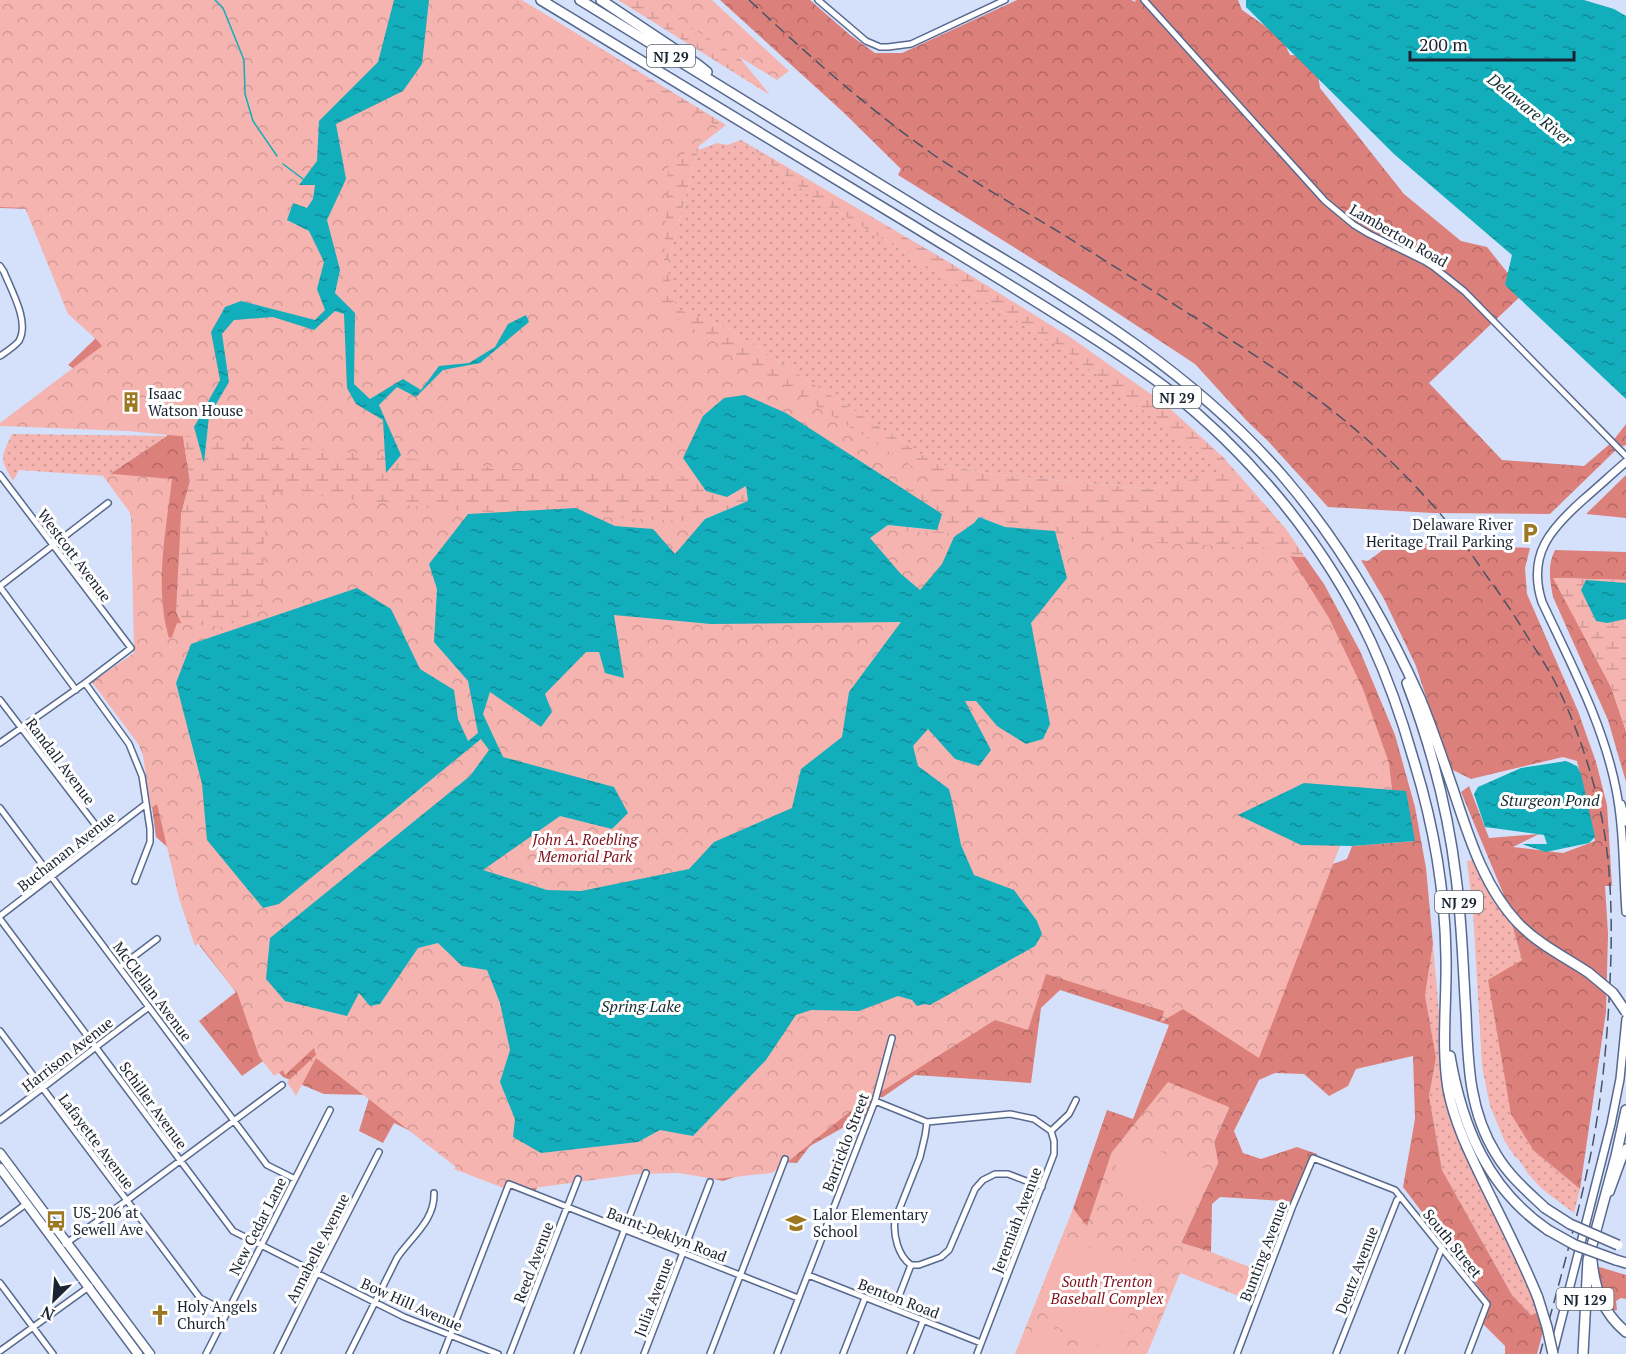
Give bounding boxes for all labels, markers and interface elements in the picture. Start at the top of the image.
scale bar [1410,24,1574,62]
text: 200 m [1419,32,1468,56]
road number: NJ 29 [647,45,695,67]
water label: Delaware River [1482,67,1578,151]
street label: Lamberton Road [1346,199,1452,271]
place label: Isaac Watson House [148,383,243,420]
road number: NJ 29 [1153,386,1201,408]
building icon: Isaac Watson House [119,390,143,414]
street label: Westcott Avenue [34,505,116,605]
place label: Delaware River Heritage Trail Parking [1366,514,1514,551]
parking icon: Delaware River Heritage Trail Parking [1518,521,1542,545]
street label: Randall Avenue [22,714,100,808]
water label: Sturgeon Pond [1500,789,1600,811]
street label: Buchanan Avenue [13,806,119,896]
park label: John A. Roebling Memorial Park [531,829,639,866]
road number: NJ 29 [1435,891,1483,913]
street label: McClellan Avenue [109,937,197,1045]
water label: Spring Lake [601,995,681,1017]
street label: Harrison Avenue [17,1012,117,1096]
street label: Schiller Avenue [116,1057,192,1153]
street label: Lafayette Avenue [55,1089,139,1193]
street label: Barricklo Street [817,1089,873,1194]
street label: Jeremiah Avenue [987,1164,1045,1276]
street label: New Cedar Lane [224,1174,290,1278]
street label: Annabelle Avenue [281,1190,353,1306]
street label: Bunting Avenue [1235,1198,1291,1304]
place label: US-206 at Sewell Ave [73,1202,143,1239]
street label: Barnt-Deklyn Road [604,1202,730,1266]
place label: Lalor Elementary School [813,1204,928,1241]
street label: South Street [1419,1204,1487,1282]
bus stop icon: US-206 at Sewell Ave [44,1209,68,1233]
school or university icon: Lalor Elementary School [784,1211,808,1235]
street label: Reed Avenue [508,1219,558,1305]
street label: Deutz Avenue [1330,1223,1382,1317]
street label: Julia Avenue [629,1255,677,1339]
north arrow [24,1270,84,1330]
park label: South Trenton Baseball Complex [1050,1271,1164,1308]
street label: Bow Hill Avenue [358,1273,466,1335]
street label: Benton Road [855,1273,943,1323]
road number: NJ 129 [1556,1288,1614,1310]
place label: Holy Angels Church [177,1296,257,1333]
text: N [38,1301,58,1326]
church icon: Holy Angels Church [148,1303,172,1327]

